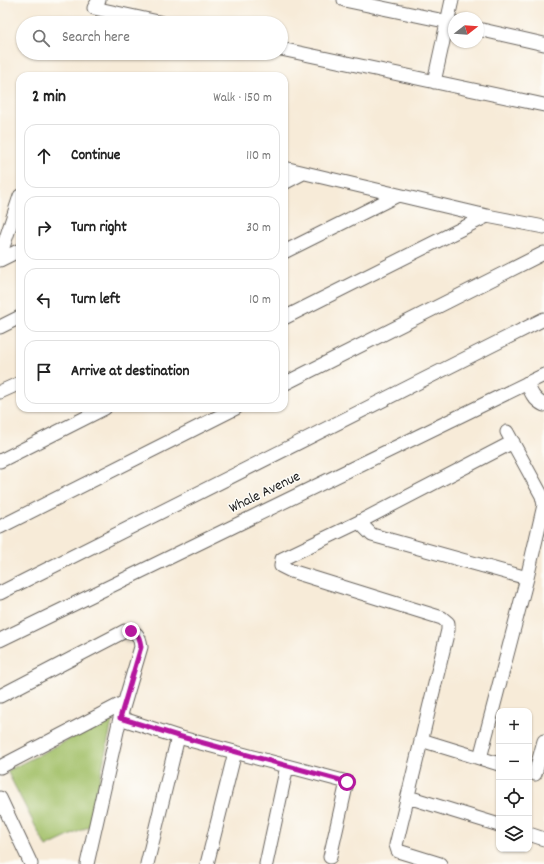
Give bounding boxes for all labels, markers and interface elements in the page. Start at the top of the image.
north arrow [448,12,484,48]
search box [16,16,288,60]
icon: search [30,27,52,49]
text: Search here [62,27,130,49]
text: 2 min [32,86,66,110]
text: Walk · 150 m [213,89,272,108]
icon: ahead [33,145,55,167]
text: Continue [71,145,120,167]
text: 110 m [246,147,271,166]
icon: right [33,217,55,239]
text: Turn right [71,217,127,239]
text: 30 m [246,219,271,238]
icon: left [33,289,55,311]
text: Turn left [71,289,120,311]
text: 10 m [249,291,271,310]
icon: arrive [33,361,55,383]
text: Arrive at destination [71,361,189,383]
street label: Whale Avenue [225,466,305,520]
route end [122,622,140,640]
map controls [496,708,532,852]
button: + [496,708,532,744]
button: − [496,744,532,780]
route start [338,773,356,791]
button: locate [496,780,532,816]
button: layers [496,816,532,852]

